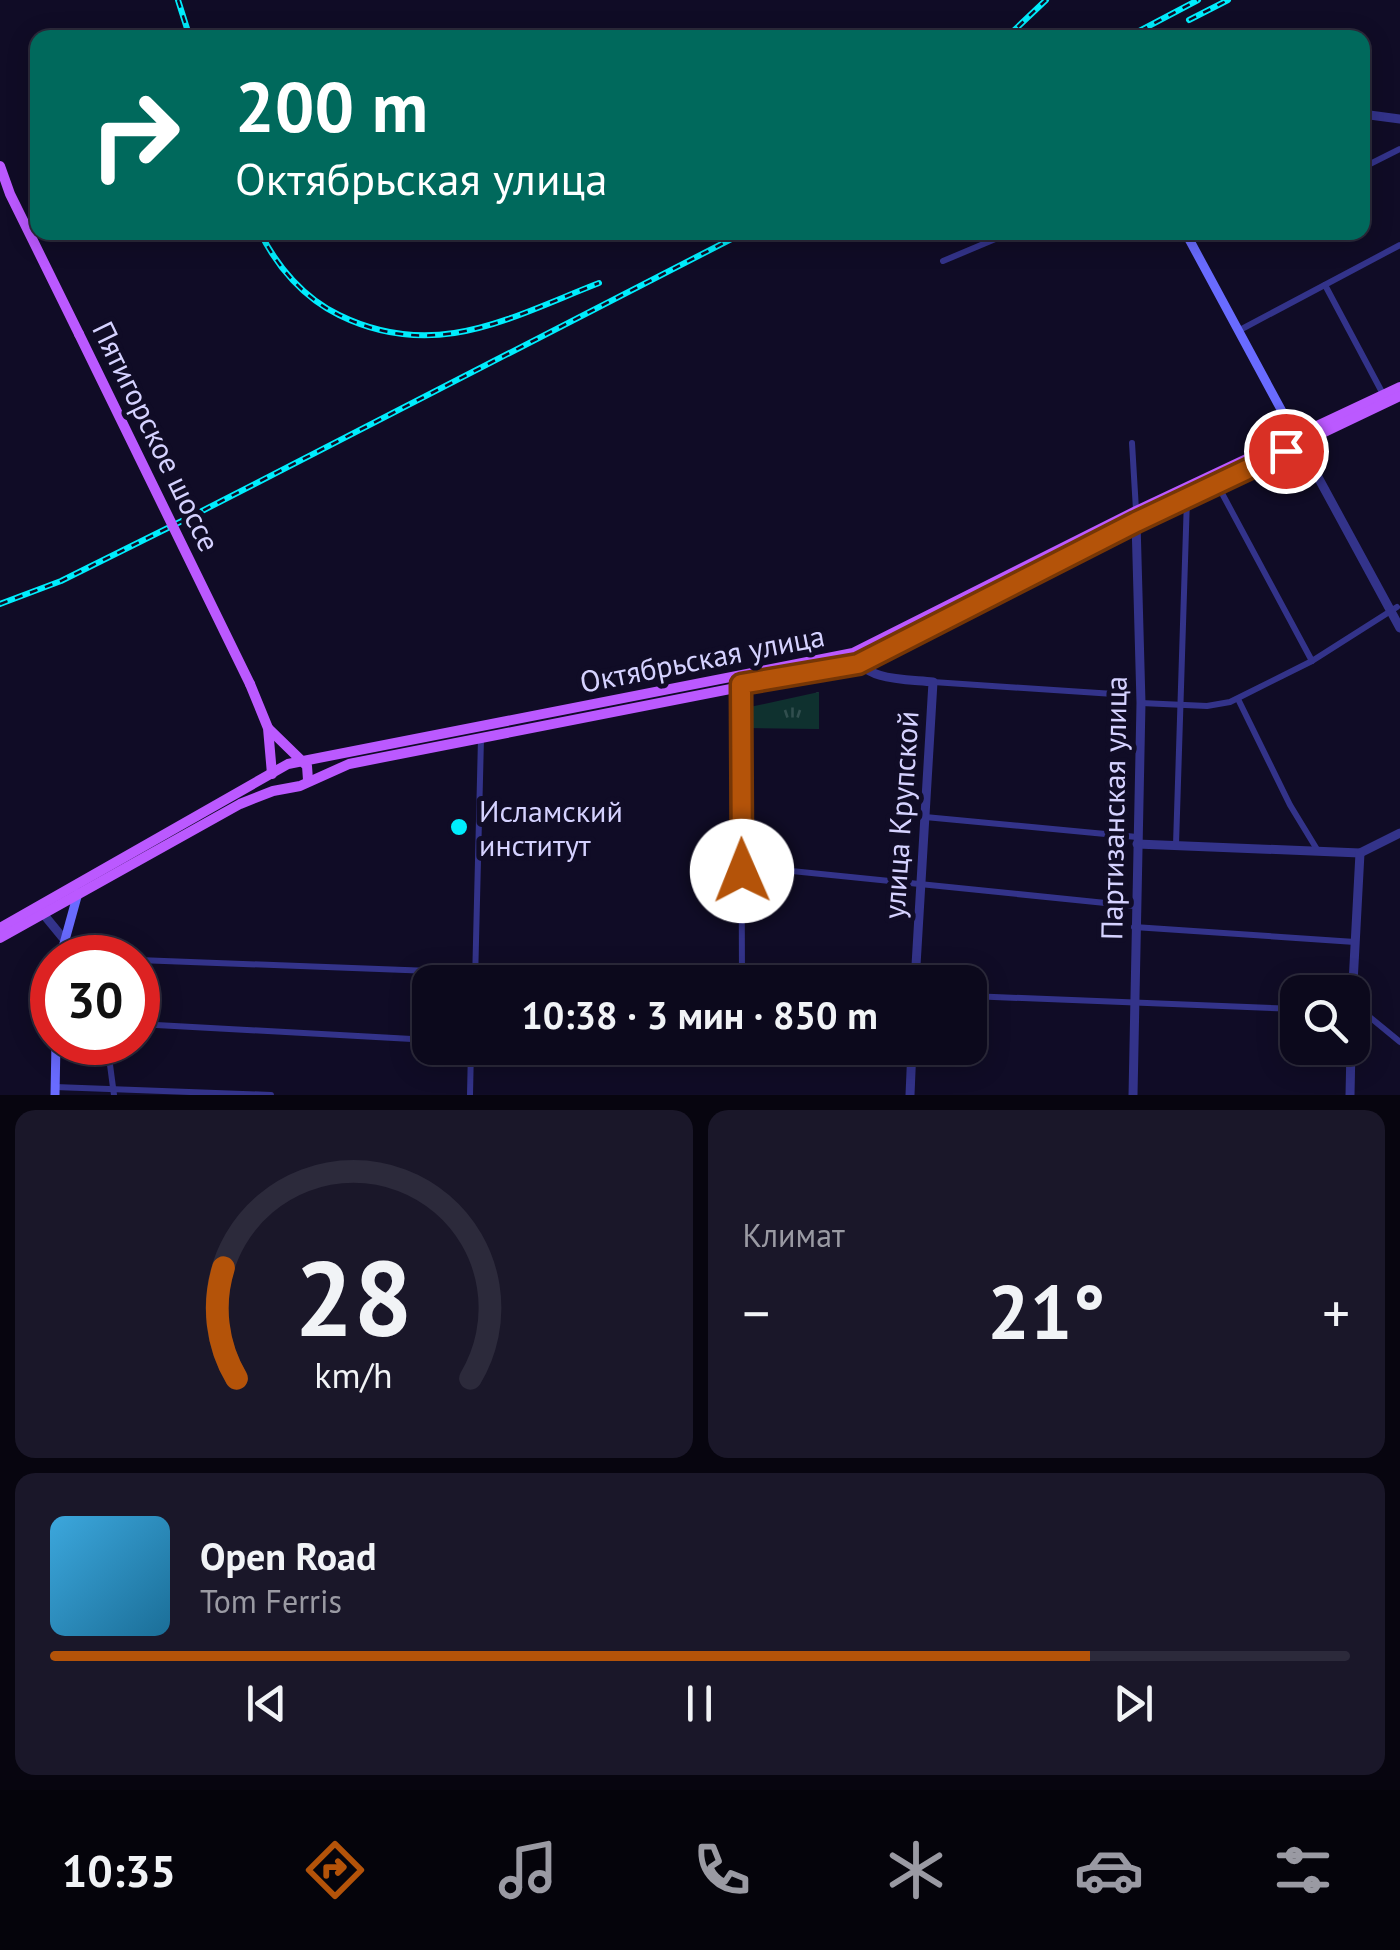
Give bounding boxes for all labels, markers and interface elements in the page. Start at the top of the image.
text: 200 m [235,61,428,151]
icon: right [70,70,200,200]
text: Октябрьская улица [235,149,607,207]
street label: Пятигорское шоссе [84,315,230,557]
pin [1244,409,1329,494]
icon: arrive [1259,424,1314,479]
street label: Октябрьская улица [576,615,828,701]
street label: Партизанская улица [1091,675,1135,941]
street label: улица Крупской [873,710,927,920]
place label: Исламский институт [479,791,623,864]
marker: Исламский институт [448,816,470,838]
position arrow [690,819,794,923]
speed limit sign: 30 [30,935,160,1065]
map controls [1280,975,1370,1065]
button: search [1280,975,1370,1065]
text: 10:38 · 3 мин · 850 m [521,990,878,1039]
text: Климат [743,1214,845,1256]
text: 28 [295,1230,413,1365]
text: 21° [987,1263,1105,1360]
text: − [743,1277,770,1348]
text: + [1322,1277,1350,1348]
text: km/h [315,1352,393,1398]
text: Open Road [200,1531,376,1580]
text: Tom Ferris [200,1580,342,1622]
icon: previous [239,1676,294,1731]
icon: pause [672,1676,727,1731]
icon: next [1106,1676,1161,1731]
icon: directions [300,1835,370,1905]
icon: music [493,1835,563,1905]
icon: phone [687,1835,757,1905]
icon: climate [881,1835,951,1905]
icon: car [1074,1835,1144,1905]
icon: filters [1268,1835,1338,1905]
text: 10:35 [62,1841,176,1899]

